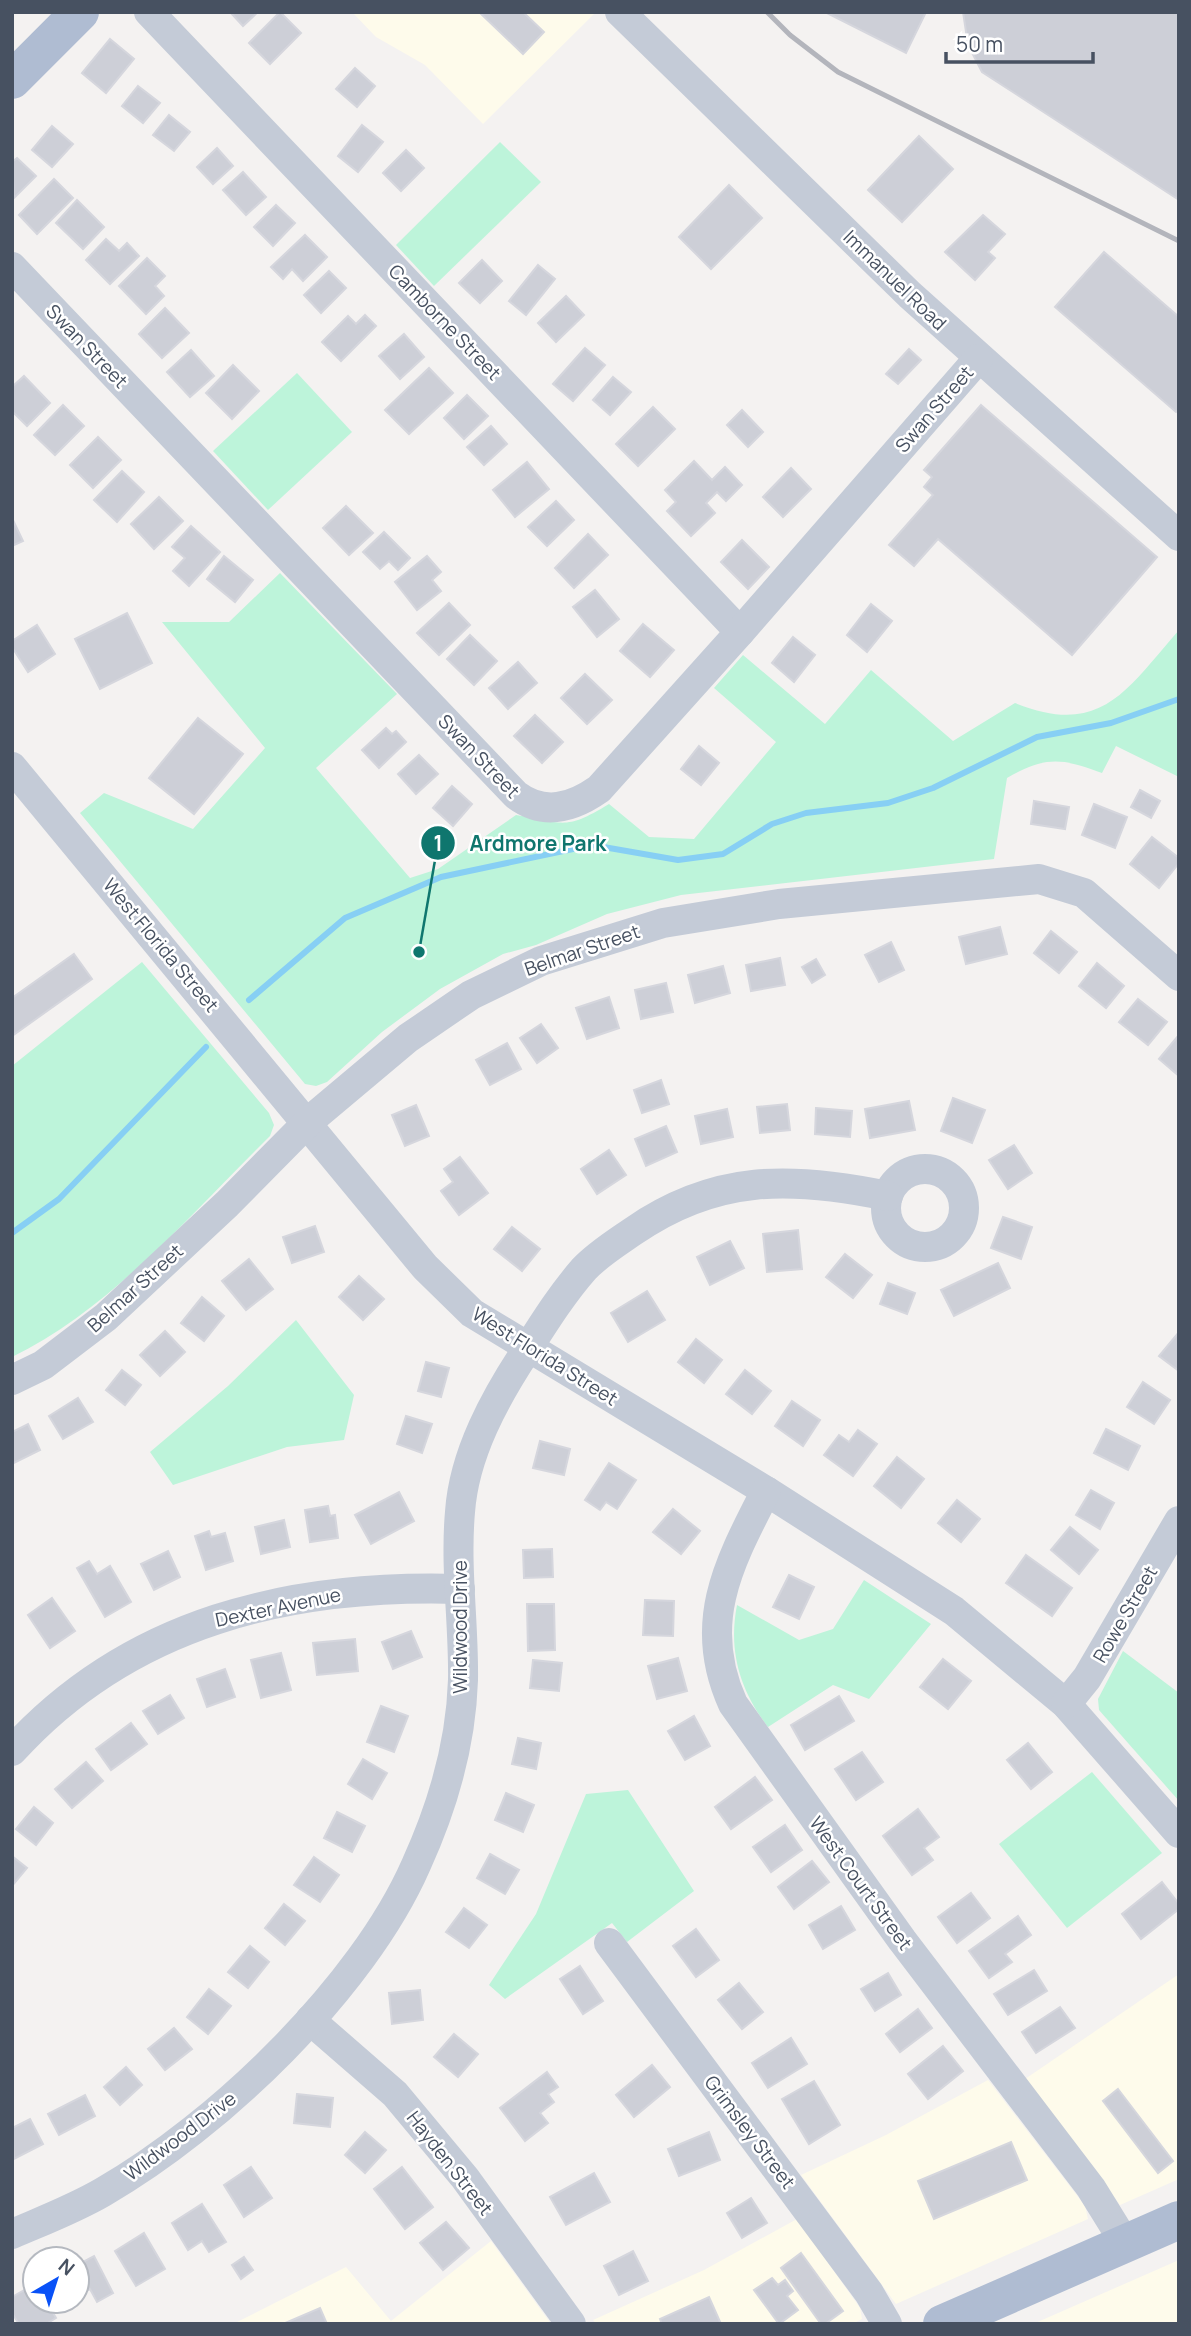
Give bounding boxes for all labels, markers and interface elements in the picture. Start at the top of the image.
scale bar [946,21,1093,65]
text: 50 m [956,30,1003,58]
street label: Immanuel Road [838,224,952,336]
street label: Camborne Street [383,258,507,386]
street label: Swan Street [40,298,134,394]
street label: Swan Street [889,360,979,458]
street label: Swan Street [432,708,526,804]
callout: Ardmore Park [420,822,620,864]
text: 1 [433,829,443,857]
text: Ardmore Park [470,829,607,857]
street label: West Florida Street [97,873,225,1017]
street label: Belmar Street [521,918,643,982]
street label: Belmar Street [82,1238,188,1338]
street label: West Florida Street [467,1301,623,1411]
street label: Wildwood Drive [447,1560,473,1694]
street label: Rowe Street [1087,1561,1163,1667]
street label: Dexter Avenue [213,1581,343,1633]
street label: West Court Street [804,1811,918,1955]
street label: Grimsley Street [699,2070,801,2194]
street label: Wildwood Drive [119,2085,241,2187]
street label: Hayden Street [401,2106,499,2220]
north arrow [21,2245,91,2315]
text: N [53,2252,80,2281]

